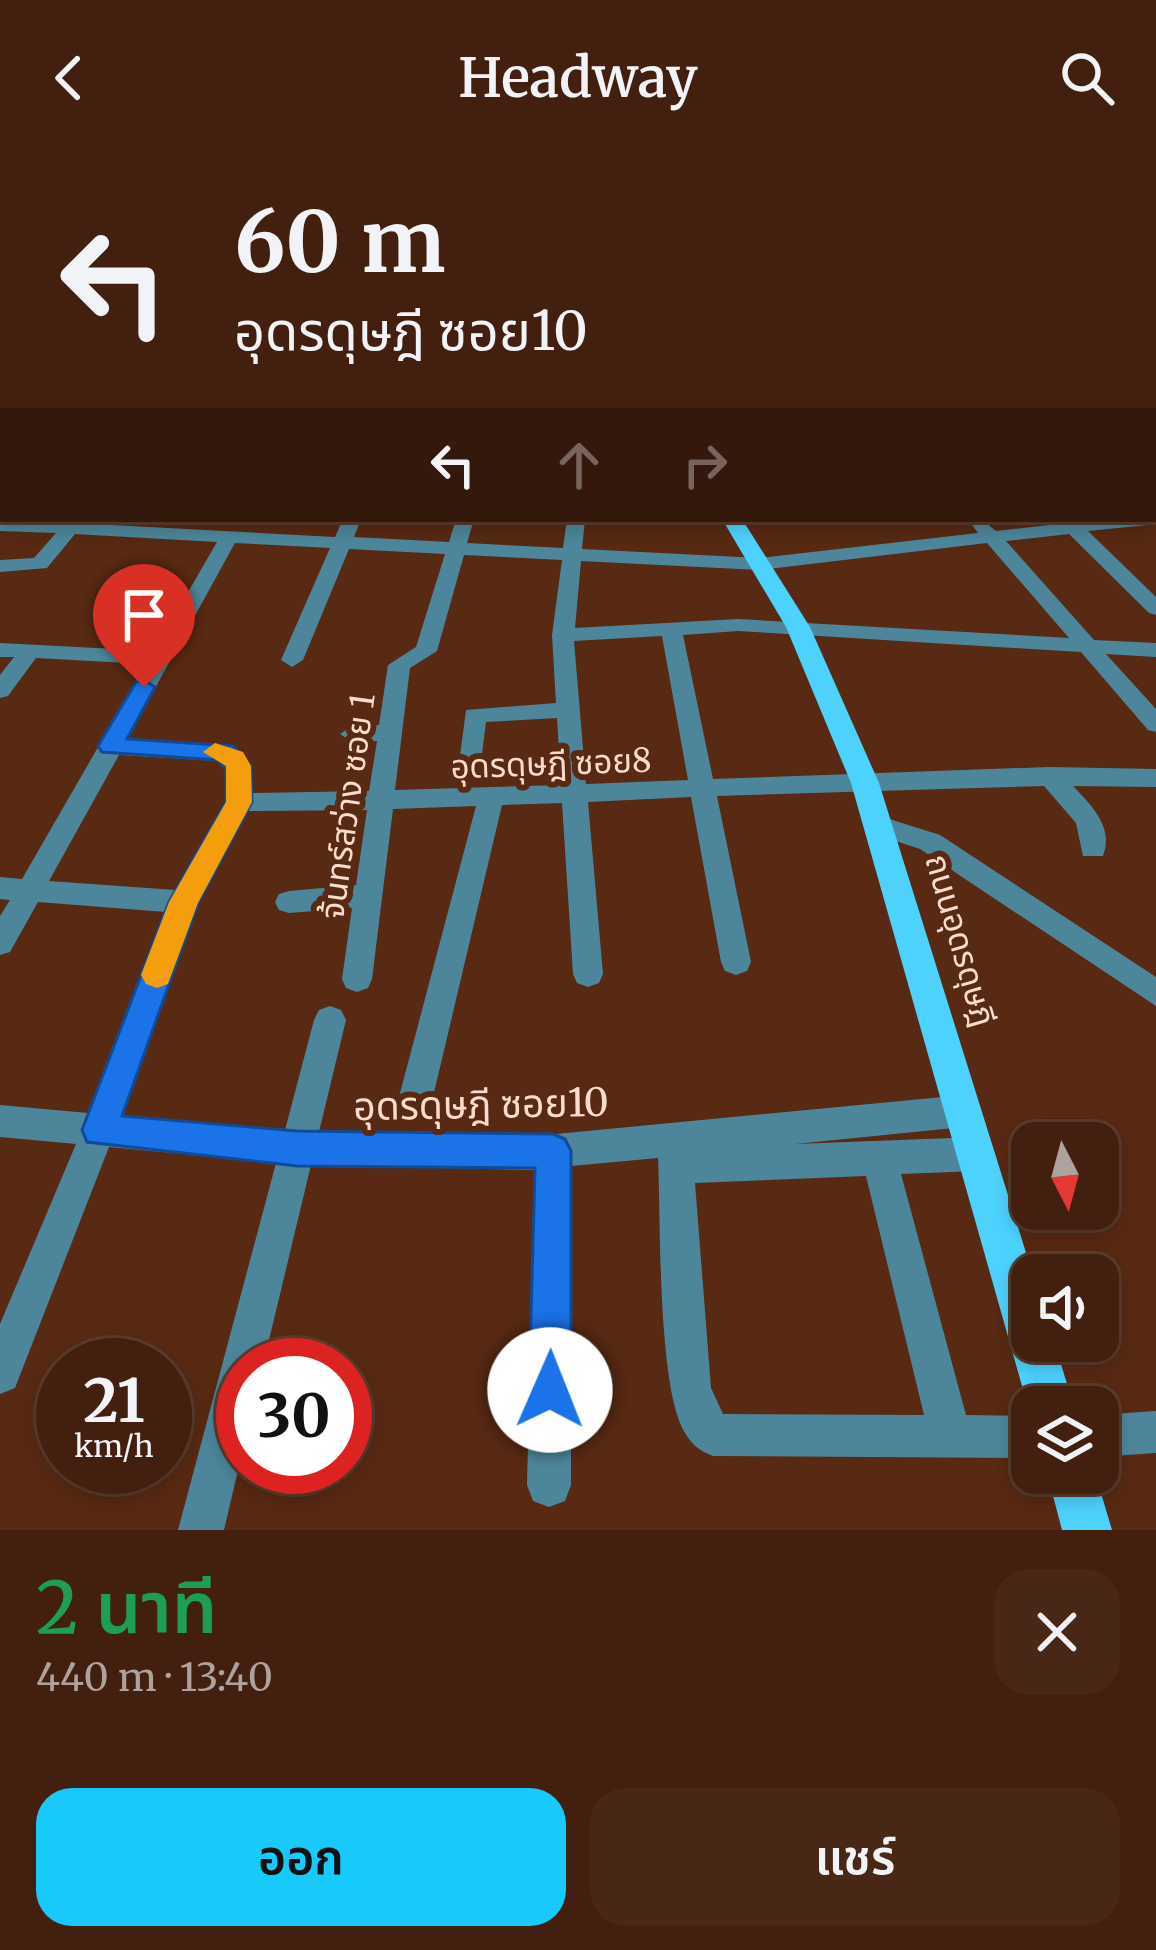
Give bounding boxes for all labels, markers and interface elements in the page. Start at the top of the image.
text: Headway [458,44,698,112]
icon: back [36,45,102,111]
icon: search [1054,45,1120,111]
text: 60 m [234,189,445,295]
icon: left [36,204,192,360]
text: อุดรดุษฎี ซอย10 [234,297,588,365]
icon: left [420,432,486,498]
icon: ahead [546,432,612,498]
icon: right [672,432,738,498]
pin [93,564,195,687]
icon: arrive [111,582,177,648]
street label: จ้นทร์สว่าง ซอย 1 [311,690,384,922]
street label: อุดรดุษฎี ซอย8 [450,740,652,787]
street label: ถนนอุดรดุษฎี [916,849,1005,1031]
street label: อุดรดุษฎี ซอย10 [353,1078,609,1131]
north arrow [1011,1122,1119,1230]
map controls [1011,1122,1119,1494]
button: sound [1011,1254,1119,1362]
position arrow [487,1327,613,1453]
speed limit sign: 30 [216,1338,372,1494]
text: 21 [83,1363,145,1438]
button: layers [1011,1386,1119,1494]
text: km/h [74,1427,154,1465]
text: 2 นาที [36,1562,217,1653]
button: close [994,1569,1120,1695]
text: 440 m · 13:40 [36,1653,273,1702]
button: ออก [36,1788,566,1926]
button: แชร์ [590,1788,1120,1926]

